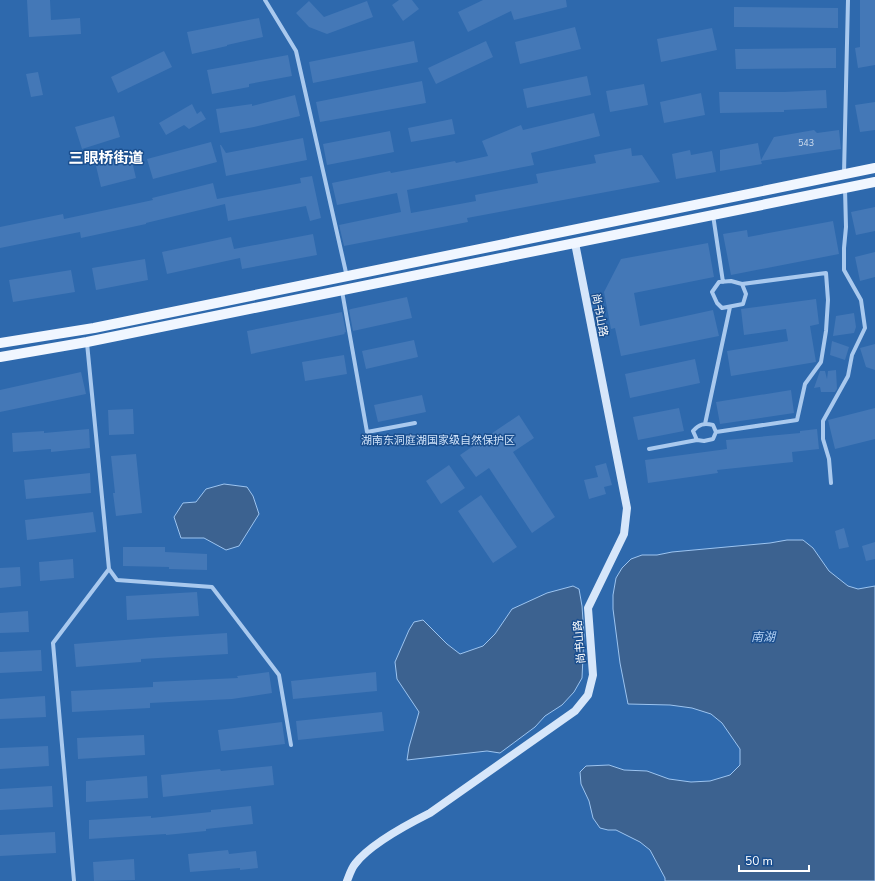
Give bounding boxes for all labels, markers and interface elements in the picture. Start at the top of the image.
house number: 543 [798,137,814,149]
district label: 三眼桥街道 [68,148,144,168]
street label: 尚书山路 [588,292,611,338]
park label: 湖南东洞庭湖国家级自然保护区 [361,433,515,448]
street label: 尚书山路 [570,619,589,665]
water label: 南湖 [751,629,777,645]
scale bar [739,847,809,873]
text: 50 m [745,853,773,869]

